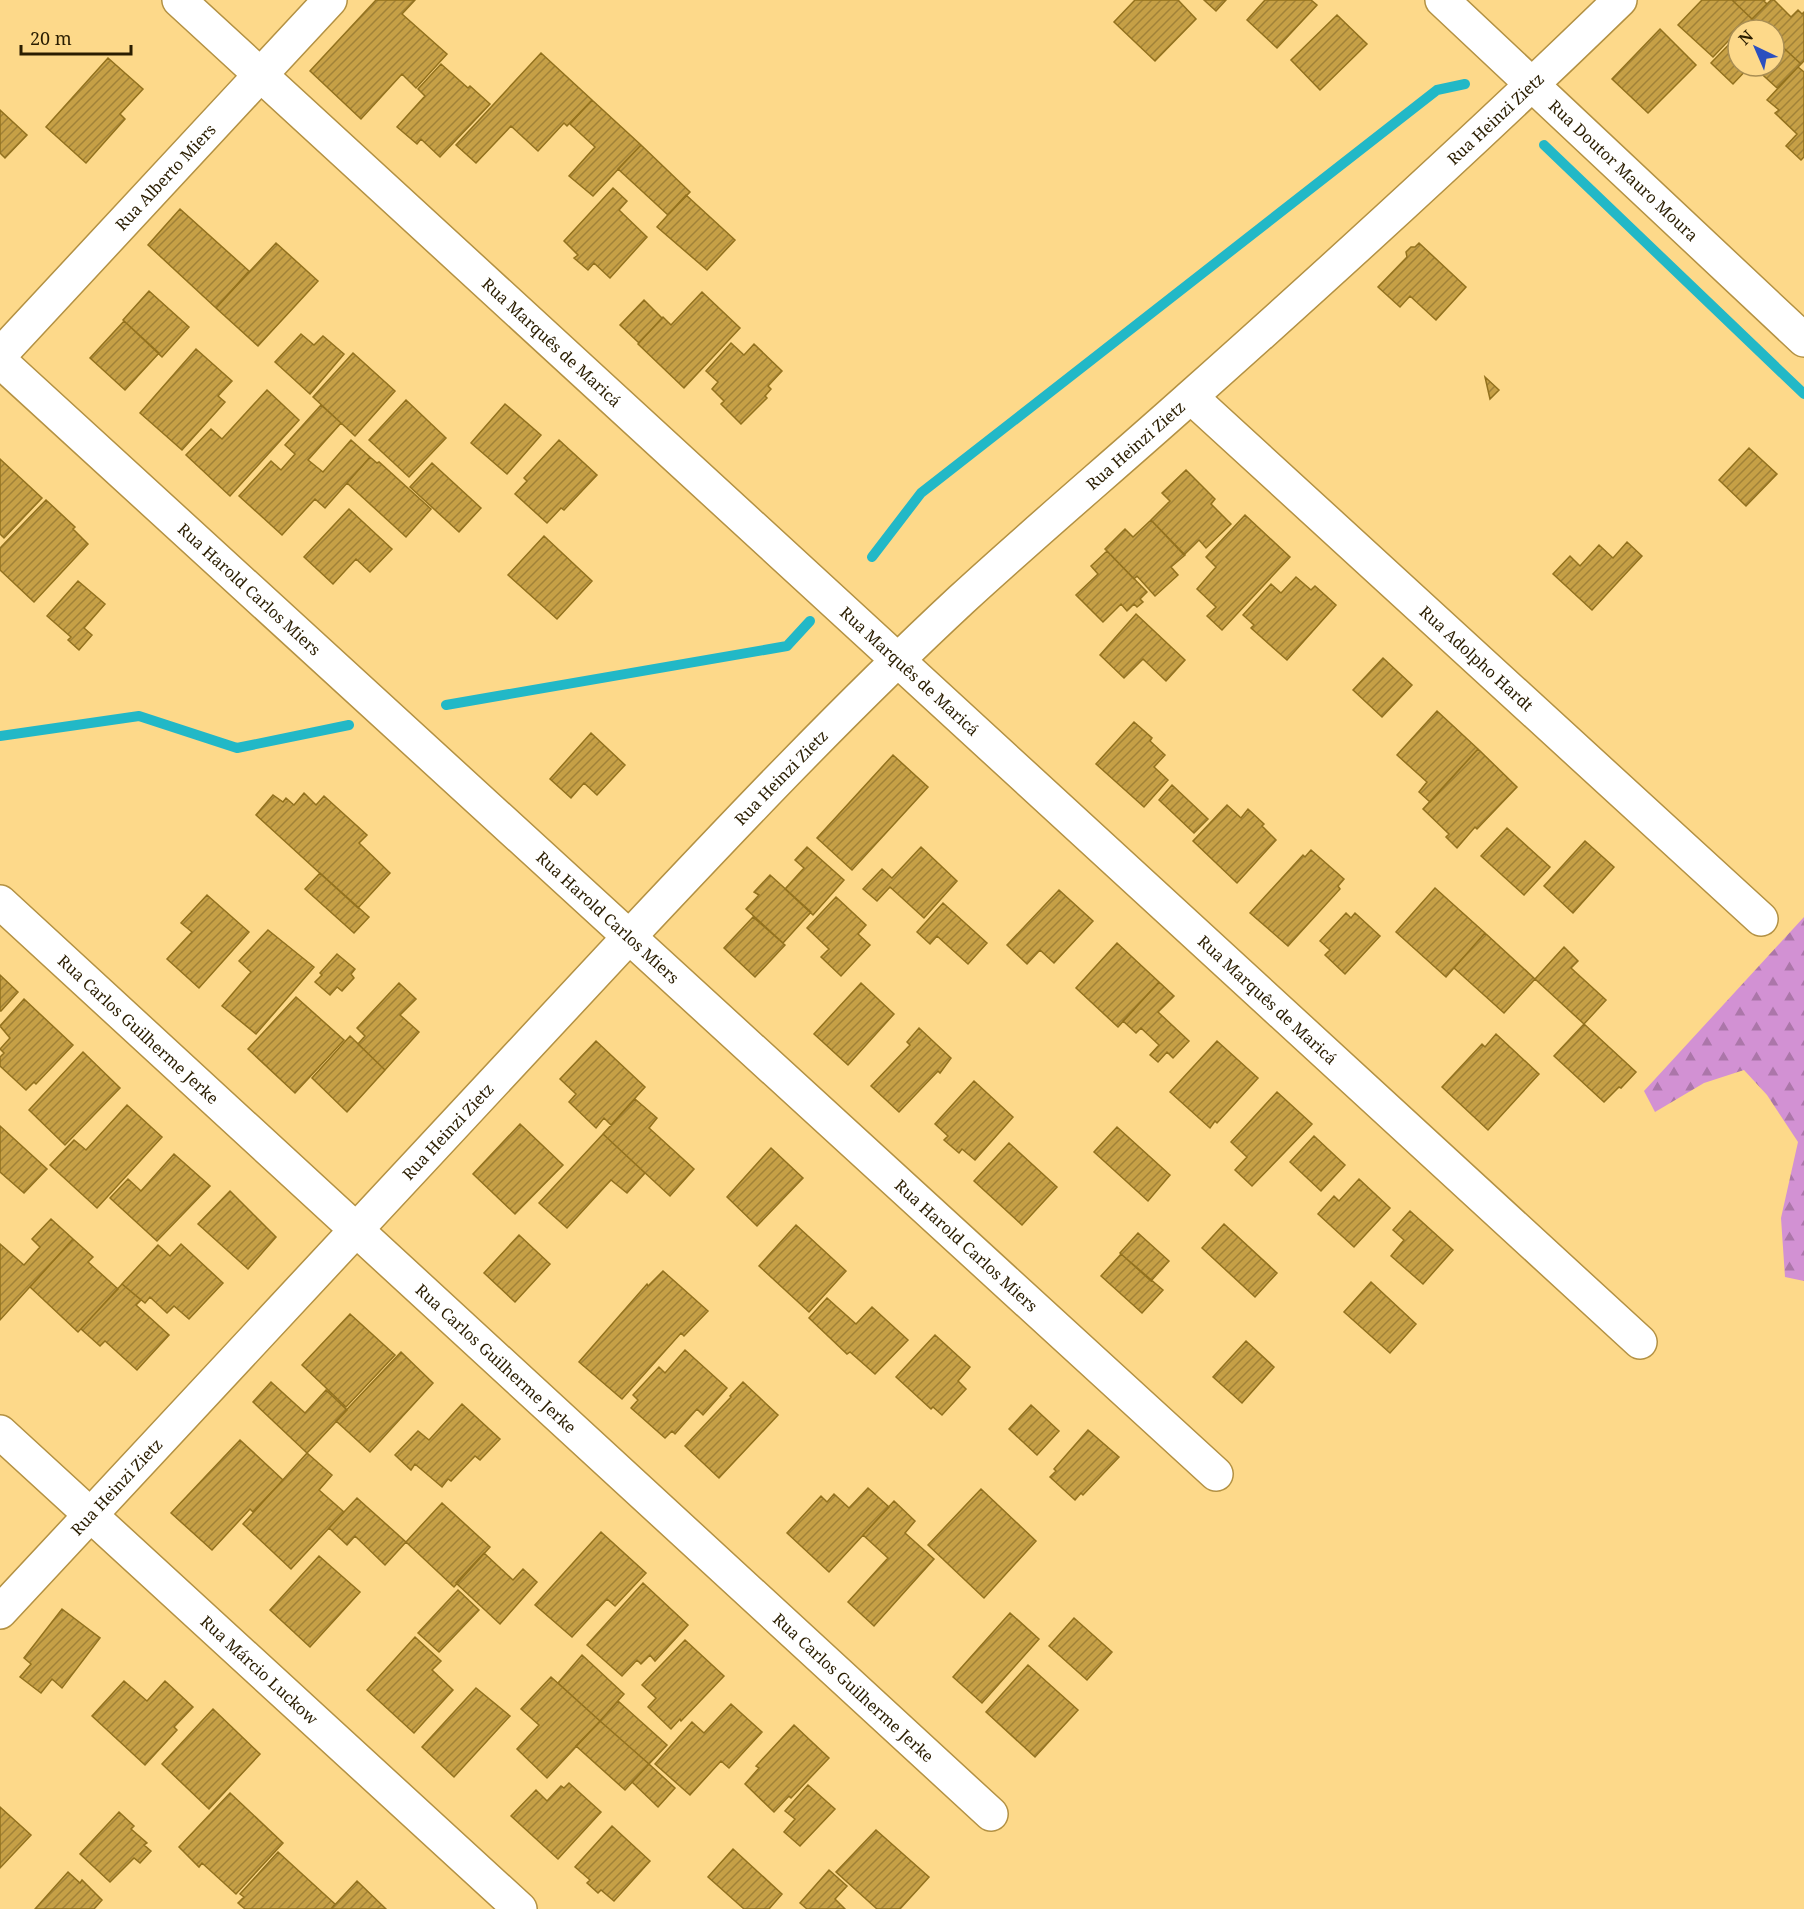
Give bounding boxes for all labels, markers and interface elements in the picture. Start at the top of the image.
scale bar [21,18,130,56]
north arrow [1726,18,1786,78]
text: N [1733,25,1758,50]
text: 20 m [30,26,72,50]
street label: Rua Heinzi Zietz [1442,68,1549,170]
street label: Rua Doutor Mauro Moura [1544,95,1703,246]
street label: Rua Alberto Miers [110,119,221,235]
street label: Rua Marquês de Maricá [477,273,626,412]
street label: Rua Heinzi Zietz [1081,396,1190,495]
street label: Rua Harold Carlos Miers [173,518,326,660]
street label: Rua Adolpho Hardt [1415,601,1538,716]
street label: Rua Marquês de Maricá [835,602,984,741]
street label: Rua Heinzi Zietz [730,725,832,830]
street label: Rua Harold Carlos Miers [532,846,684,989]
street label: Rua Marquês de Maricá [1193,930,1342,1069]
street label: Rua Carlos Guilherme Jerke [53,950,223,1109]
street label: Rua Heinzi Zietz [397,1078,499,1185]
street label: Rua Harold Carlos Miers [890,1174,1043,1317]
street label: Rua Carlos Guilherme Jerke [411,1279,581,1438]
street label: Rua Heinzi Zietz [66,1434,167,1540]
street label: Rua Carlos Guilherme Jerke [768,1608,939,1767]
street label: Rua Márcio Luckow [196,1610,323,1730]

